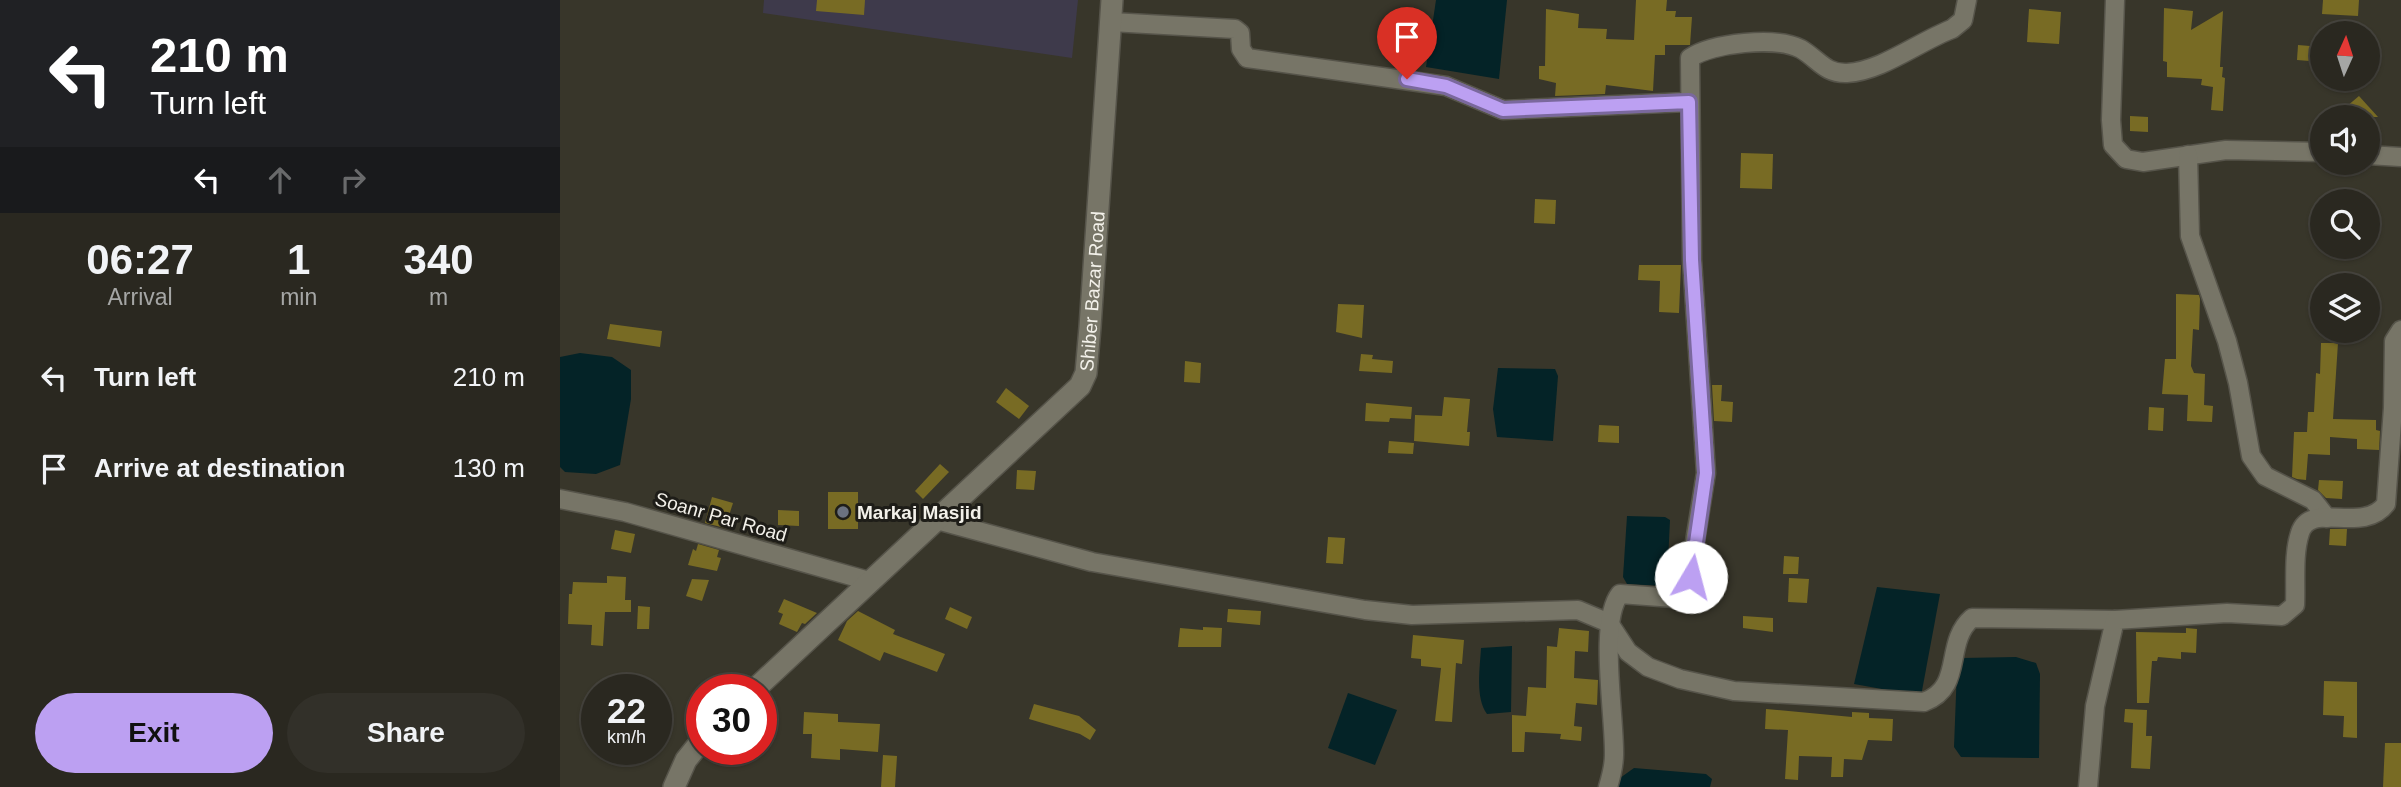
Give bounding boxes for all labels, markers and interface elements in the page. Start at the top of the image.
pin [1377,7,1437,79]
icon: arrive [1388,18,1426,56]
north arrow [2310,21,2380,91]
map controls [2310,21,2380,343]
icon: left [35,28,126,119]
text: 210 m [150,28,289,82]
text: Turn left [150,85,266,121]
button: sound [2310,105,2380,175]
icon: left [188,161,226,199]
icon: ahead [261,161,299,199]
icon: right [334,161,372,199]
button: search [2310,189,2380,259]
street label: Shiber Bazar Road [1076,210,1108,372]
text: 06:27 [86,236,194,283]
text: 1 [287,236,310,283]
text: 340 [404,236,474,283]
button: layers [2310,273,2380,343]
text: Arrival [107,284,173,310]
text: min [280,284,317,310]
text: m [429,284,448,310]
icon: left [35,359,73,397]
text: Turn left [94,362,196,392]
text: 210 m [453,362,525,392]
icon: arrive [35,450,73,488]
text: Arrive at destination [94,453,345,483]
text: 130 m [453,453,525,483]
street label: Soanr Par Road [653,488,789,546]
place label: Markaj Masjid [857,502,982,523]
marker: Markaj Masjid [835,504,851,520]
position arrow [1654,540,1728,614]
speed limit sign: 30 [686,674,777,765]
text: 22 [607,691,646,730]
button: Exit [35,693,273,773]
button: Share [287,693,525,773]
text: km/h [607,727,646,747]

